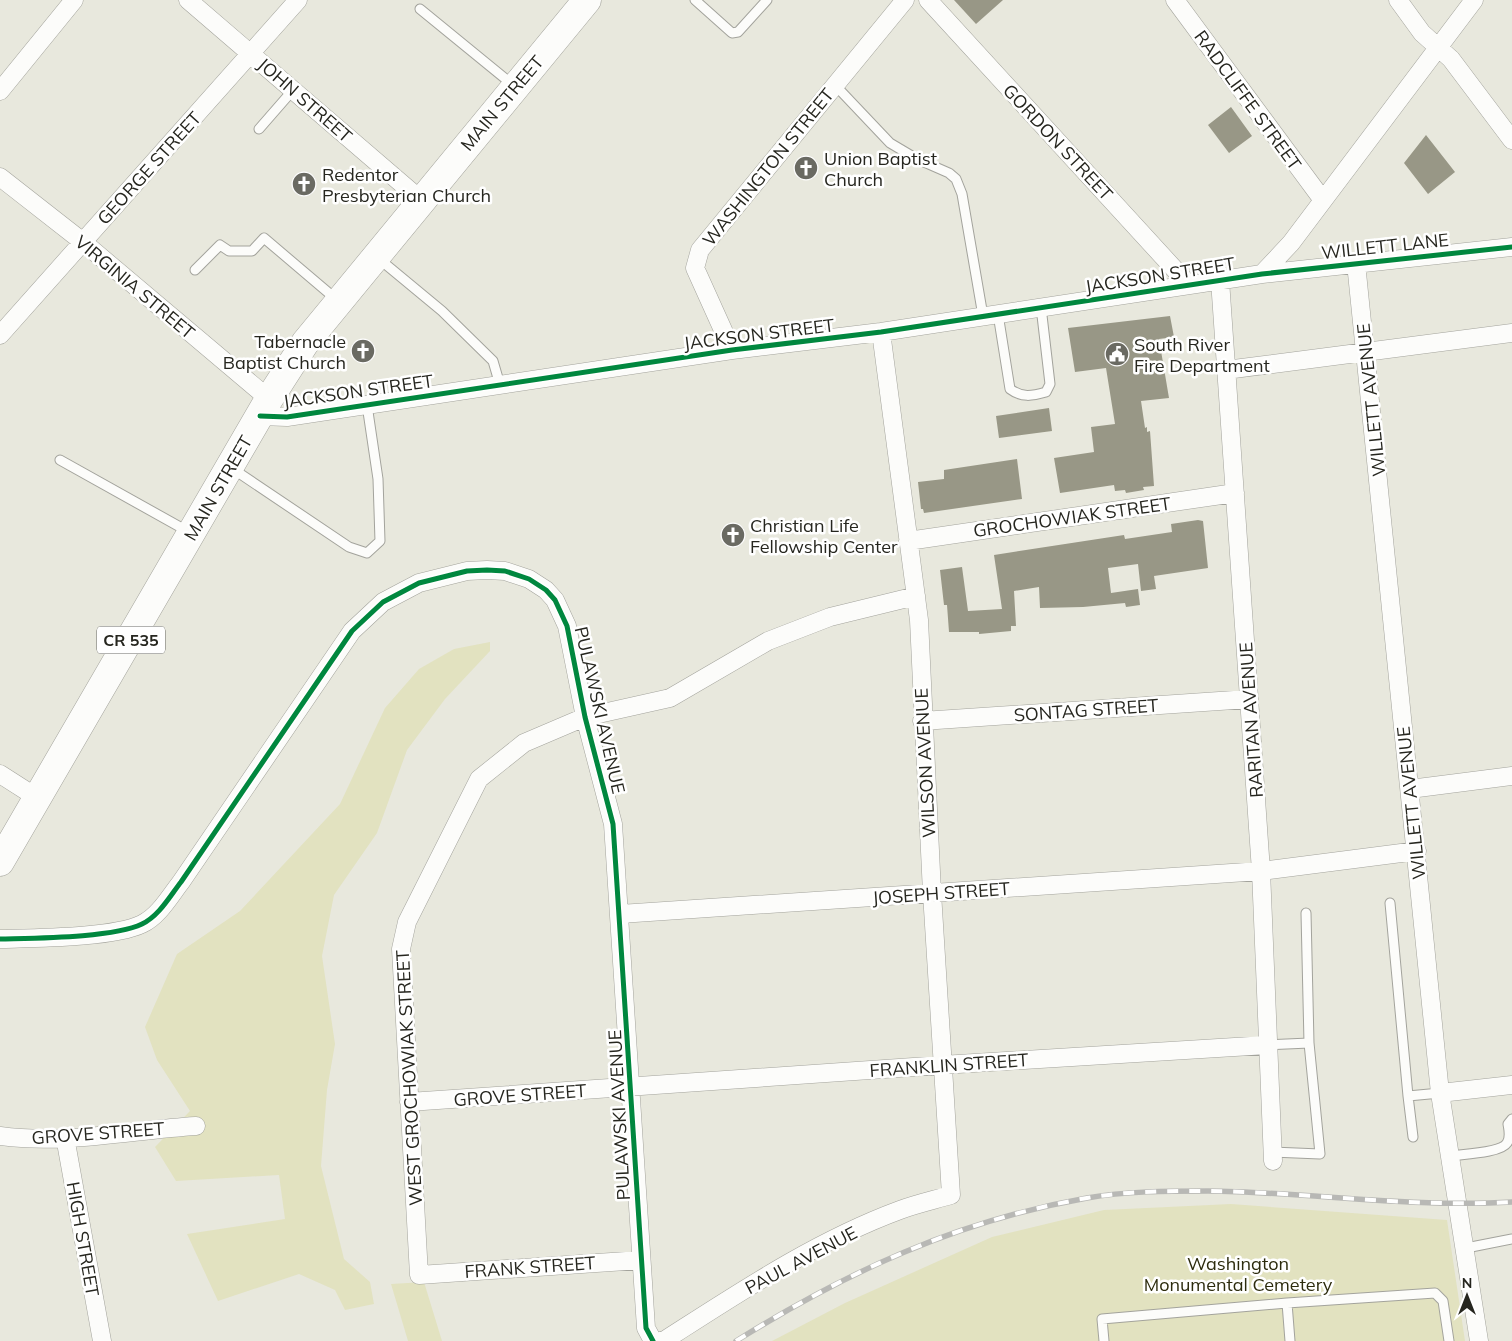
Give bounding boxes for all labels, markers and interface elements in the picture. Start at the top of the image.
street label: RADCLIFFE STREET [1190,26,1307,175]
street label: MAIN STREET [455,50,549,155]
street label: JOHN STREET [253,53,357,147]
street label: GORDON STREET [998,79,1118,205]
street label: WASHINGTON STREET [697,83,839,251]
street label: GEORGE STREET [92,107,206,229]
place label: Union Baptist Church [824,147,937,191]
church icon: Union Baptist Church [793,155,819,181]
place label: Redentor Presbyterian Church [322,163,491,207]
church icon: Redentor Presbyterian Church [291,171,317,197]
street label: WILLETT LANE [1320,228,1450,264]
street label: VIRGINIA STREET [70,230,200,344]
street label: JACKSON STREET [1083,252,1237,298]
street label: JACKSON STREET [682,313,836,355]
street label: WILLETT AVENUE [1352,322,1390,478]
place label: Tabernacle Baptist Church [223,330,346,374]
place label: South River Fire Department [1134,333,1270,377]
church icon: Tabernacle Baptist Church [350,338,376,364]
public building icon: South River Fire Department [1104,341,1130,367]
street label: JACKSON STREET [281,369,435,413]
street label: MAIN STREET [179,431,257,545]
street label: GROCHOWIAK STREET [972,492,1172,542]
place label: Christian Life Fellowship Center [750,514,898,558]
church icon: Christian Life Fellowship Center [720,522,746,548]
street label: PULAWSKI AVENUE [570,624,630,796]
road number: CR 535 [97,626,165,654]
street label: RARITAN AVENUE [1234,641,1268,799]
street label: WILSON AVENUE [910,688,940,838]
street label: SONTAG STREET [1013,693,1159,727]
street label: WILLETT AVENUE [1392,725,1430,881]
street label: JOSEPH STREET [871,877,1011,909]
street label: WEST GROCHOWIAK STREET [391,949,427,1207]
street label: PULAWSKI AVENUE [603,1029,635,1201]
street label: FRANKLIN STREET [869,1048,1029,1082]
street label: GROVE STREET [453,1079,587,1111]
street label: GROVE STREET [31,1117,165,1149]
street label: HIGH STREET [62,1180,104,1298]
street label: PAUL AVENUE [741,1221,861,1299]
street label: FRANK STREET [464,1251,596,1283]
park label: Washington Monumental Cemetery [1144,1252,1333,1296]
north arrow [1442,1271,1492,1321]
text: N [1462,1274,1472,1292]

